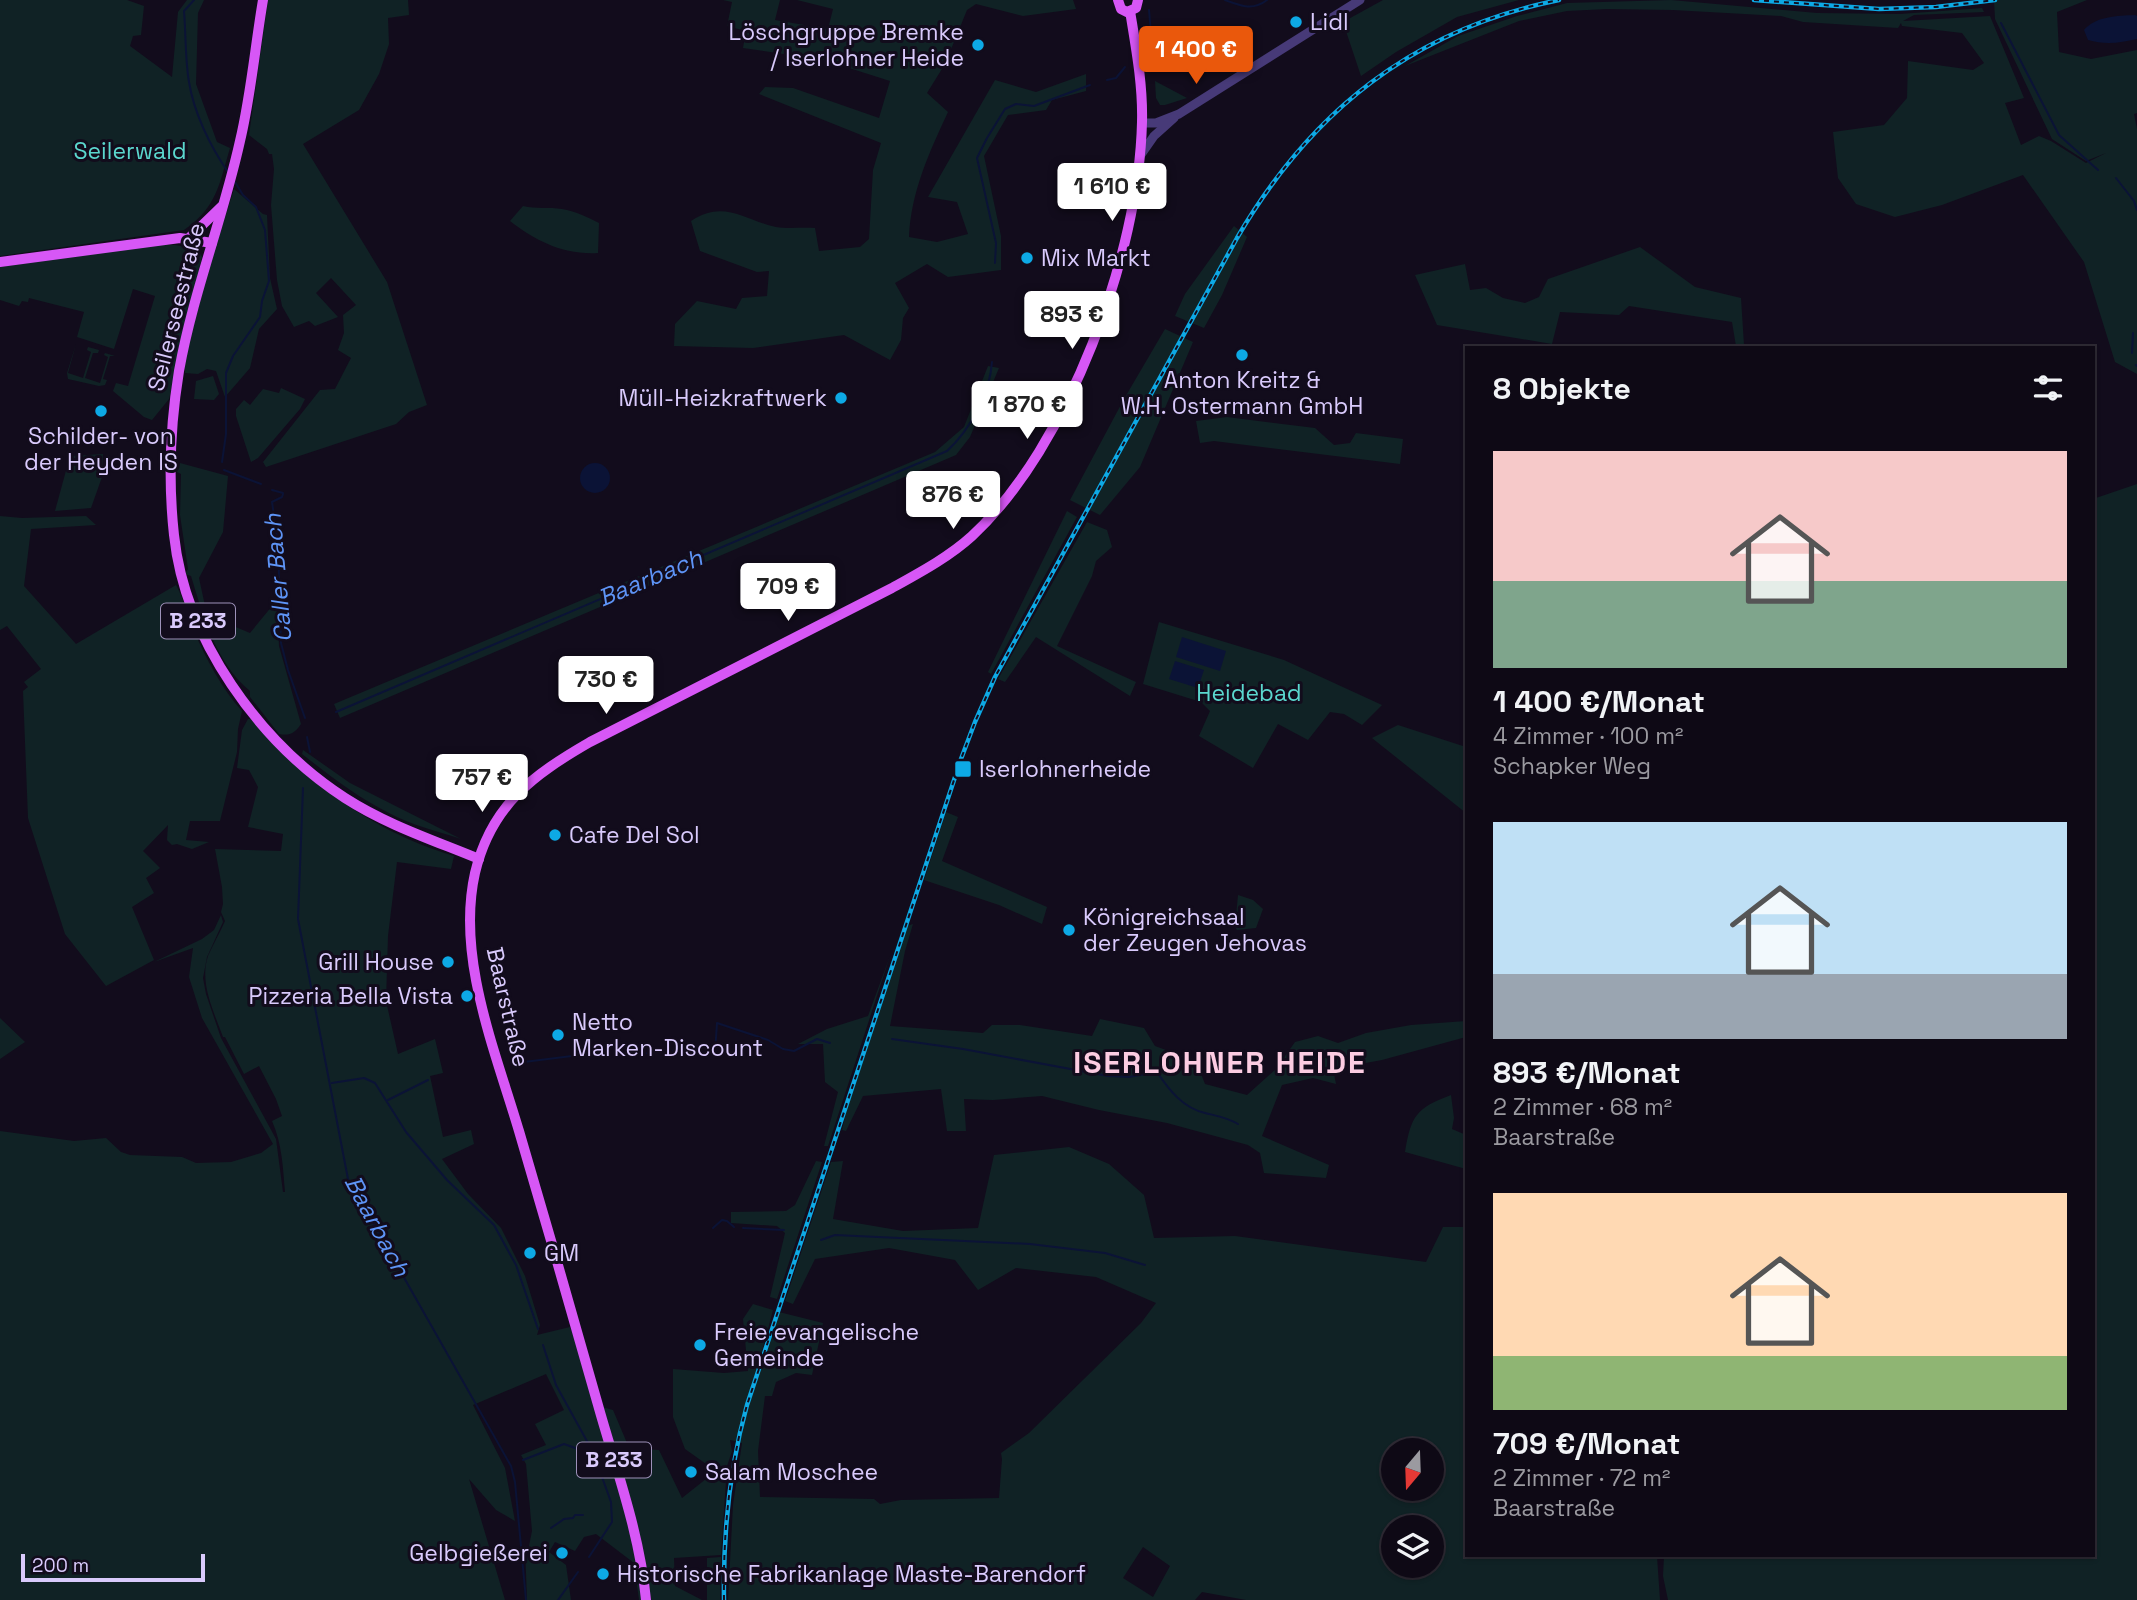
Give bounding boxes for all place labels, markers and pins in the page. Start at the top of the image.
place label: Lidl [1310,7,1349,37]
marker: Lidl [1288,14,1304,30]
place label: Löschgruppe Bremke / Iserlohner Heide [728,17,964,73]
pin: 1 400 € [1131,27,1261,86]
marker: Löschgruppe Bremke / Iserlohner Heide [970,37,986,53]
pin: 1 610 € [1047,164,1177,223]
place label: Mix Markt [1041,243,1151,273]
marker: Mix Markt [1019,250,1035,266]
pin: 893 € [1023,292,1121,351]
marker: Anton Kreitz & W.H. Ostermann GmbH [1234,347,1250,363]
place label: Anton Kreitz & W.H. Ostermann GmbH [1121,365,1363,421]
pin: 1 870 € [962,382,1092,441]
place label: Müll-Heizkraftwerk [619,383,827,413]
marker: Müll-Heizkraftwerk [833,390,849,406]
marker: Schilder- von der Heyden IS [93,403,109,419]
place label: Schilder- von der Heyden IS [24,421,178,477]
pin: 876 € [904,472,1002,531]
pin: 709 € [739,564,837,623]
pin: 730 € [557,656,655,716]
pin: 757 € [433,754,531,814]
place label: Iserlohnerheide [979,754,1151,784]
marker: Iserlohnerheide [953,759,973,779]
place label: Cafe Del Sol [569,820,700,850]
marker: Cafe Del Sol [547,827,563,843]
place label: Königreichsaal der Zeugen Jehovas [1083,902,1307,958]
marker: Königreichsaal der Zeugen Jehovas [1061,922,1077,938]
place label: Grill House [318,947,434,977]
marker: Grill House [440,954,456,970]
place label: Pizzeria Bella Vista [249,981,453,1011]
marker: Pizzeria Bella Vista [459,988,475,1004]
place label: Netto Marken-Discount [572,1007,763,1063]
marker: Netto Marken-Discount [550,1027,566,1043]
place label: GM [544,1238,579,1268]
marker: GM [522,1245,538,1261]
place label: Freie evangelische Gemeinde [714,1317,919,1373]
marker: Freie evangelische Gemeinde [692,1337,708,1353]
place label: Salam Moschee [705,1457,878,1487]
marker: Salam Moschee [683,1464,699,1480]
place label: Gelbgießerei [409,1538,548,1568]
marker: Gelbgießerei [554,1545,570,1561]
place label: Historische Fabrikanlage Maste-Barendorf [617,1559,1086,1589]
marker: Historische Fabrikanlage Maste-Barendorf [595,1566,611,1582]

